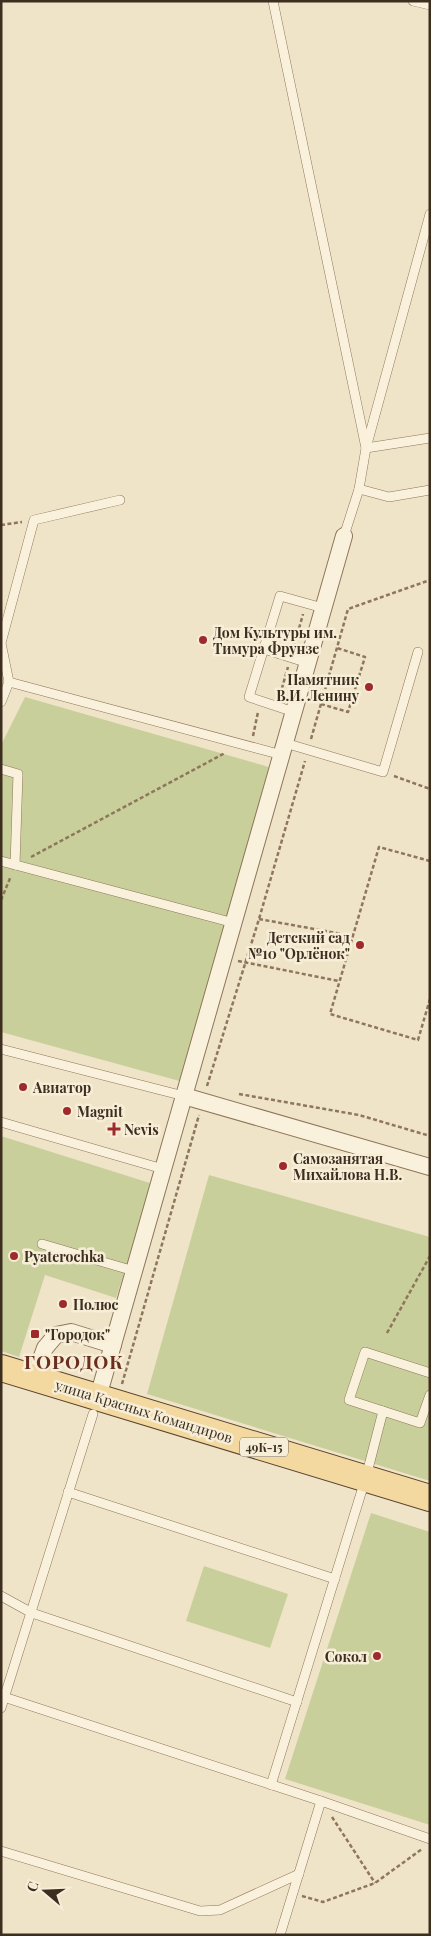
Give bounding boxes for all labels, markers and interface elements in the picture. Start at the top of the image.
place label: Дом Культуры им. Тимура Фрунзе [213,623,337,658]
marker: Дом Культуры им. Тимура Фрунзе [197,634,209,646]
place label: Памятник В.И. Ленину [276,670,360,705]
marker: Памятник В.И. Ленину [363,681,375,693]
place label: Детский сад №10 "Орлёнок" [248,928,350,963]
marker: Детский сад №10 "Орлёнок" [354,939,366,951]
place label: Авиатор [32,1078,91,1097]
marker: Авиатор [17,1081,29,1093]
place label: Magnit [77,1102,123,1121]
marker: Magnit [61,1105,73,1117]
place label: Nevis [124,1120,159,1139]
marker: Nevis [108,1123,120,1135]
place label: Самозанятая Михайлова Н.В. [293,1149,402,1184]
marker: Самозанятая Михайлова Н.В. [277,1160,289,1172]
place label: Pyaterochka [24,1247,105,1266]
marker: Pyaterochka [8,1250,20,1262]
place label: Полюс [73,1295,119,1314]
marker: Полюс [57,1298,69,1310]
place label: "Городок" [45,1325,110,1344]
marker: "Городок" [29,1328,41,1340]
district label: ГОРОДОК [24,1348,124,1374]
street label: улица Красных Командиров [52,1375,235,1447]
road number: 49К-15 [240,1438,288,1456]
place label: Сокол [325,1647,367,1666]
marker: Сокол [371,1650,383,1662]
north arrow [20,1866,70,1916]
text: С [22,1879,43,1894]

